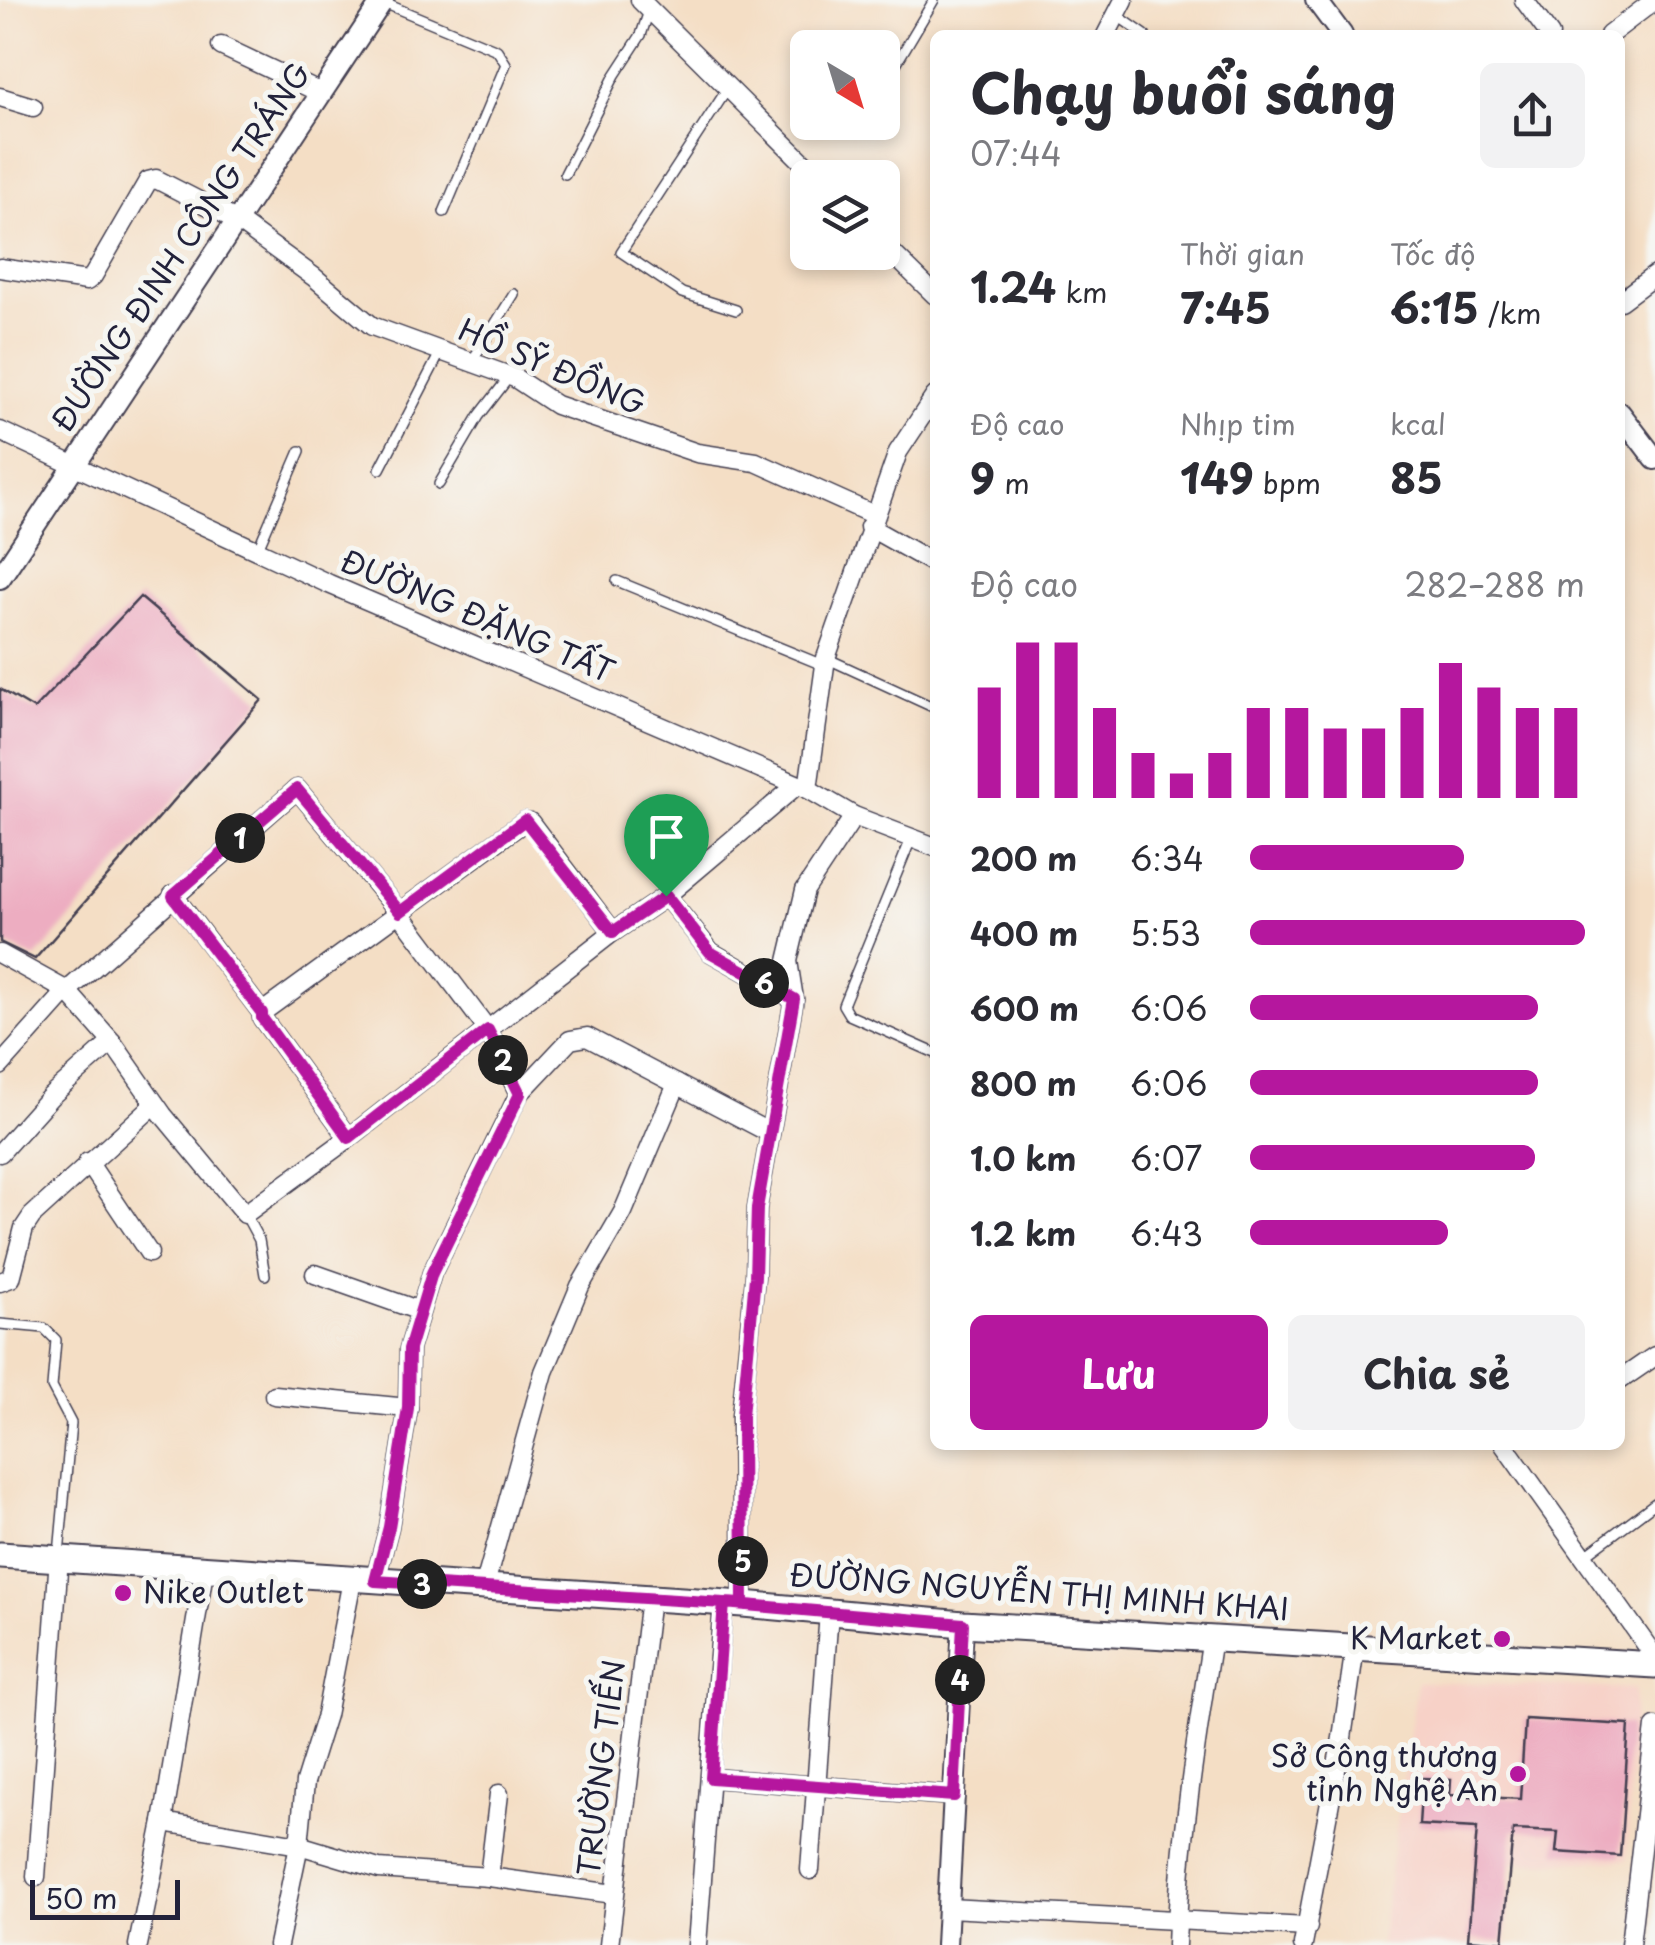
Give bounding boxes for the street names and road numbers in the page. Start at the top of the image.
street label: ĐƯỜNG ĐINH CÔNG TRÁNG [39,52,321,440]
street label: HỒ SỸ ĐỒNG [452,306,654,426]
street label: ĐƯỜNG ĐẶNG TẤT [334,537,622,693]
street label: ĐƯỜNG NGUYỄN THỊ MINH KHAI [788,1548,1290,1630]
street label: TRƯỜNG TIẾN [564,1657,635,1878]

